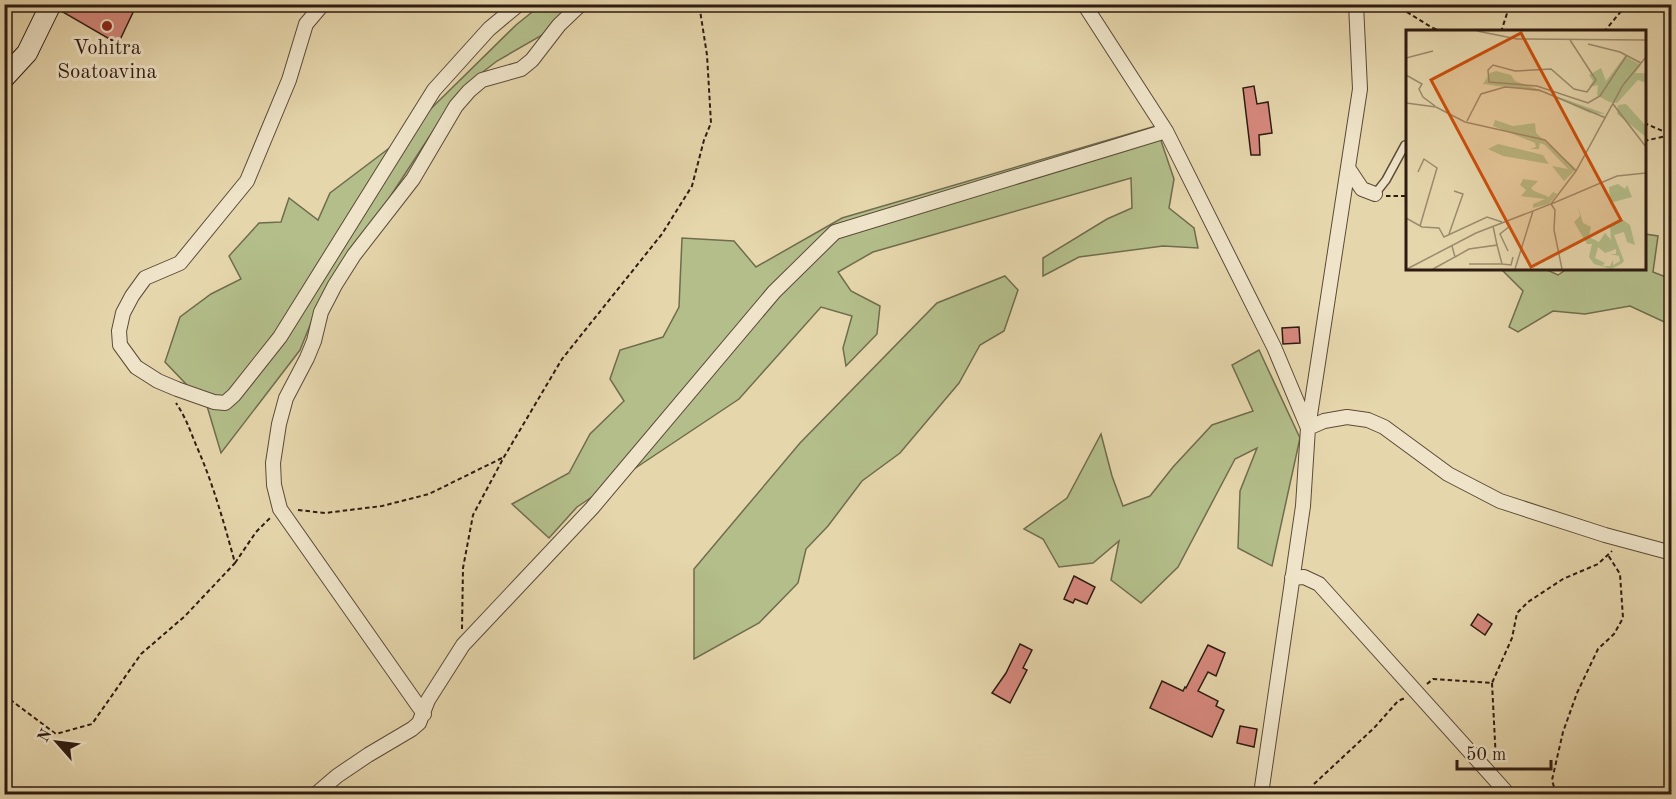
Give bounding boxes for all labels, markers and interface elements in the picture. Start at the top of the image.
marker: Vohitra Soatoavina [100,19,114,33]
inset map [1406,30,1646,270]
place label: Vohitra Soatoavina [57,38,157,83]
north arrow [27,712,87,772]
text: N [36,726,56,745]
scale bar [1457,733,1552,771]
text: 50 m [1466,746,1506,764]

